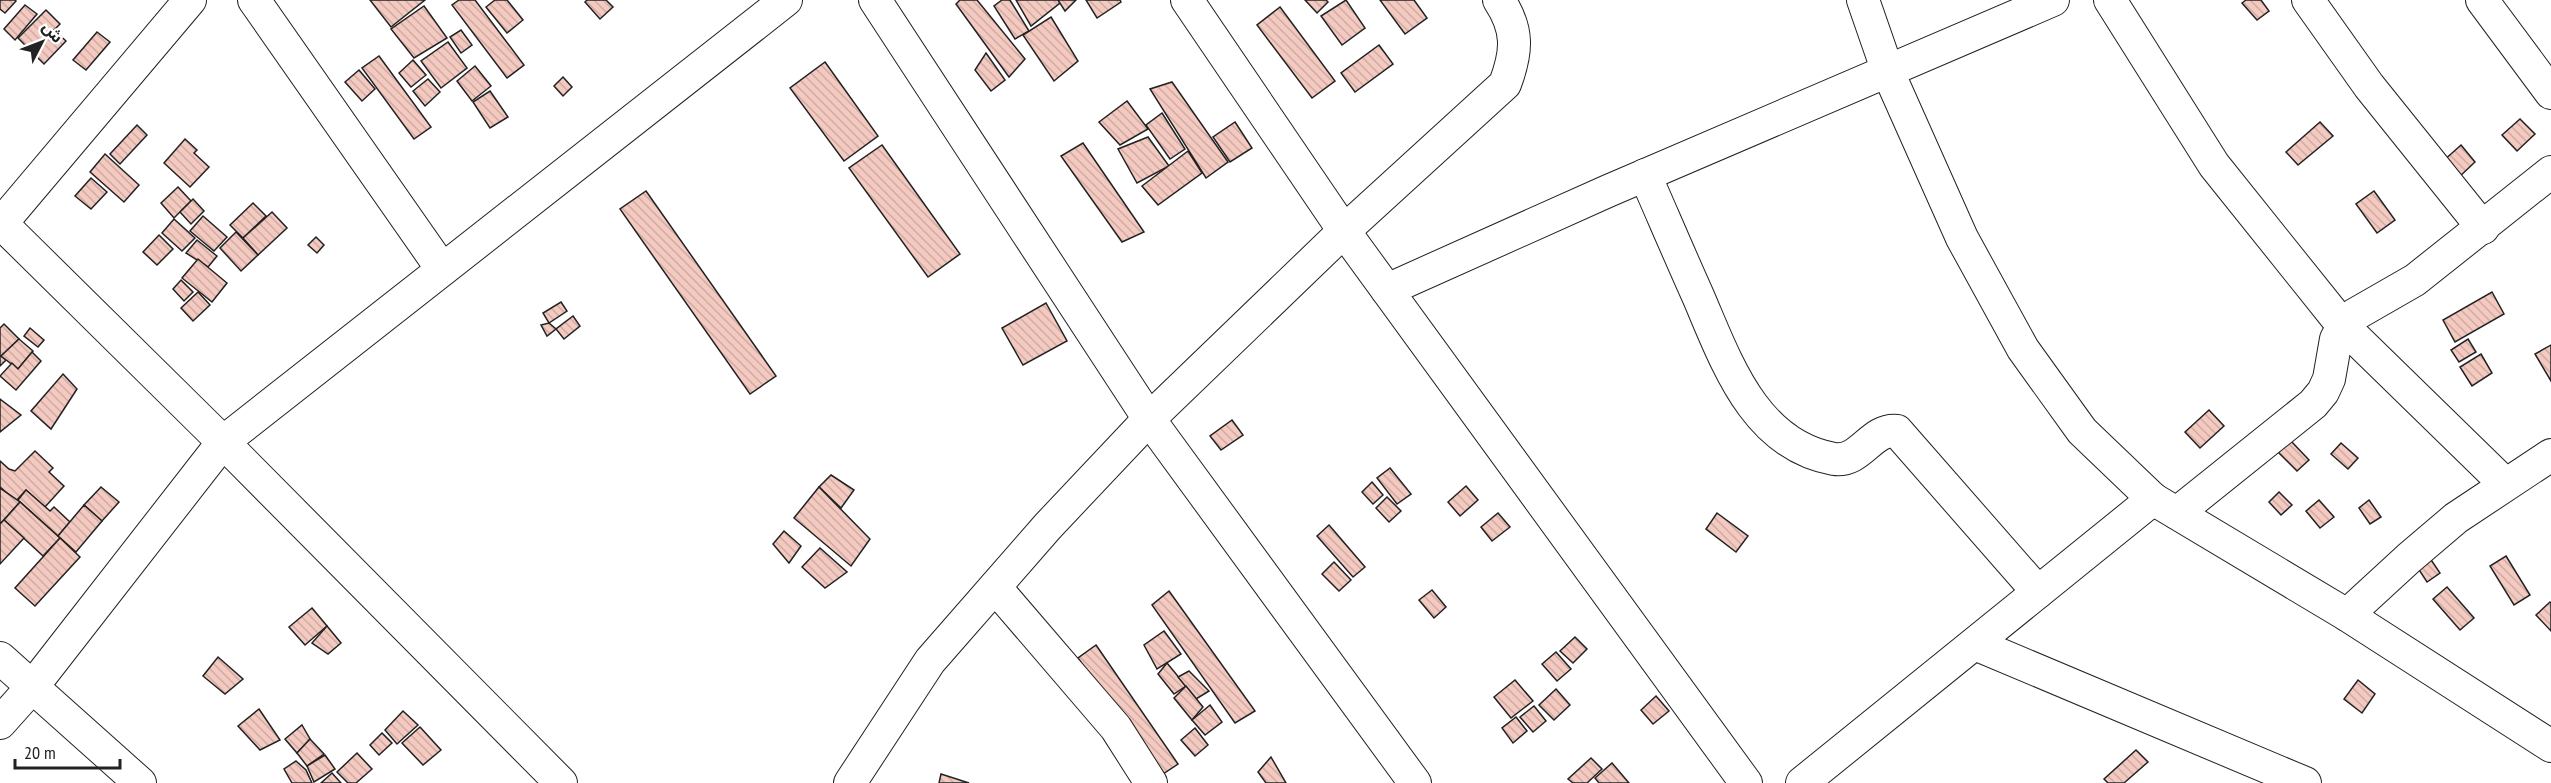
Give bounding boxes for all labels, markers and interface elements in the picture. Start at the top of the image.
north arrow [12,12,72,72]
text: ش [38,17,68,47]
scale bar [15,732,120,770]
text: 20 m [24,741,56,764]

